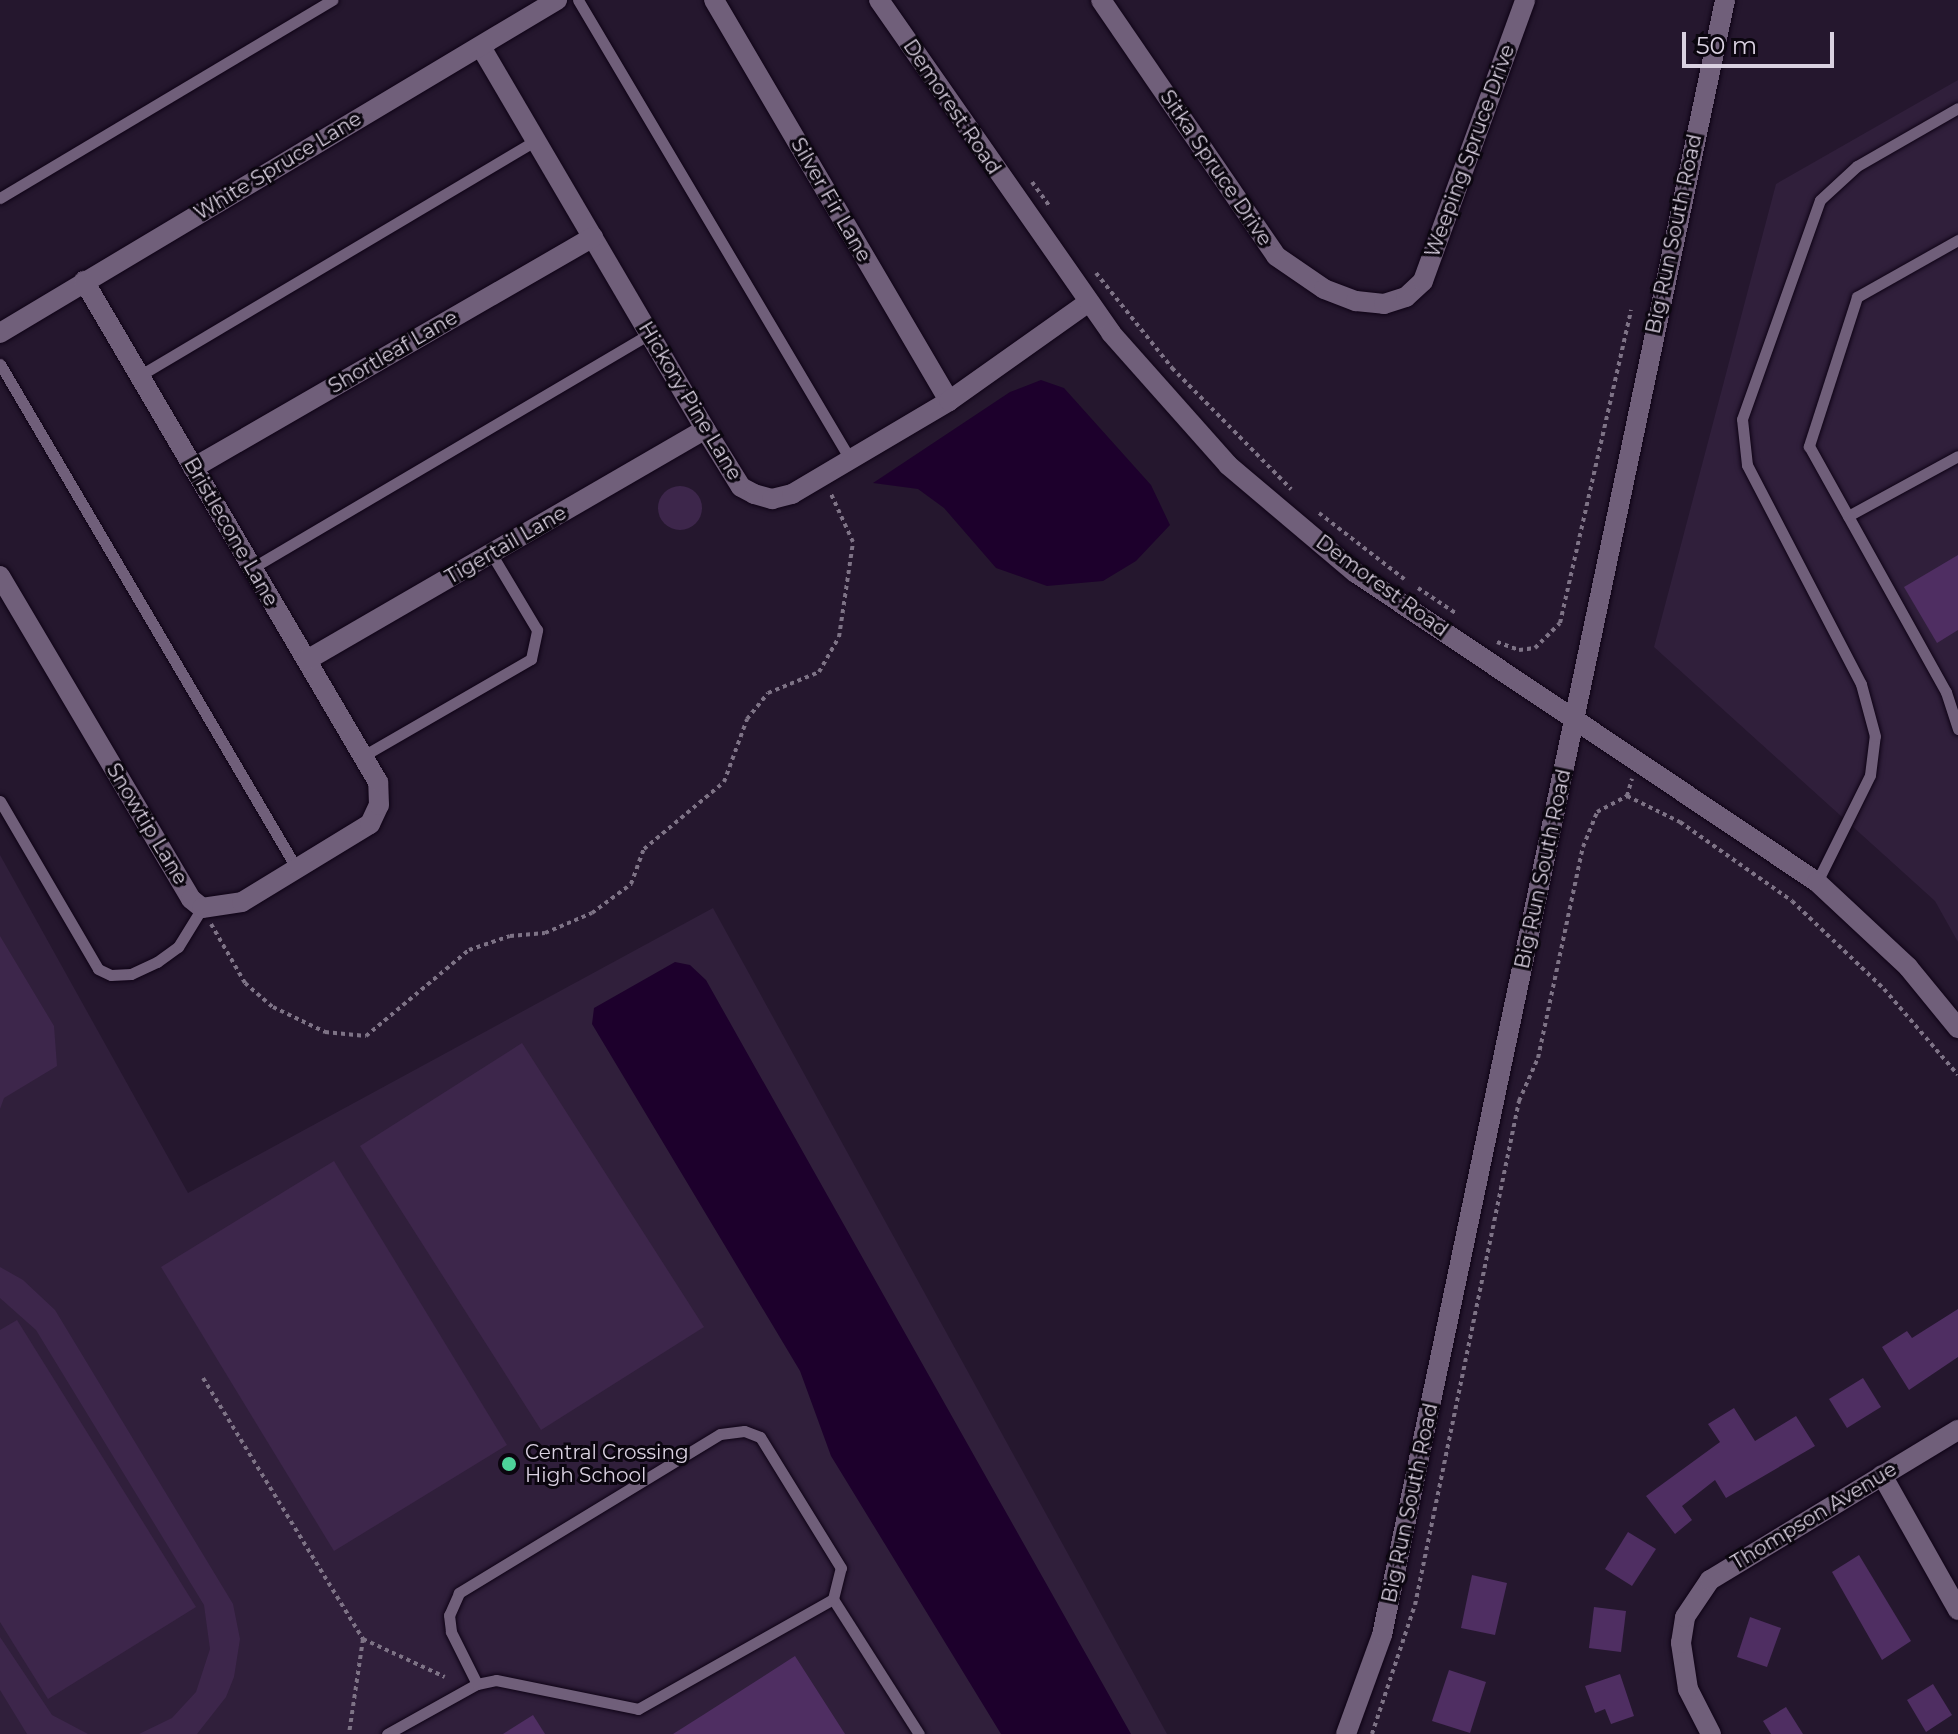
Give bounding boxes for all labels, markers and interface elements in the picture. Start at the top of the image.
scale bar [1686,16,1838,66]
text: 50 m [1696,31,1757,60]
street label: Demorest Road [898,35,1006,179]
street label: Weeping Spruce Drive [1420,41,1520,261]
street label: Sitka Spruce Drive [1155,86,1277,250]
street label: White Spruce Lane [190,107,366,225]
street label: Big Run South Road [1641,132,1707,336]
street label: Silver Fir Lane [786,134,876,266]
street label: Shortleaf Lane [324,305,462,399]
street label: Hickory Pine Lane [633,317,747,485]
street label: Bristlecone Lane [179,454,283,610]
street label: Tigertail Lane [441,501,571,589]
street label: Demorest Road [1311,530,1453,642]
street label: Snowtip Lane [101,759,193,889]
street label: Big Run South Road [1510,767,1576,971]
street label: Big Run South Road [1377,1401,1443,1605]
place label: Central Crossing High School [525,1440,689,1487]
marker: Central Crossing High School [500,1455,518,1473]
street label: Thompson Avenue [1727,1457,1901,1575]

